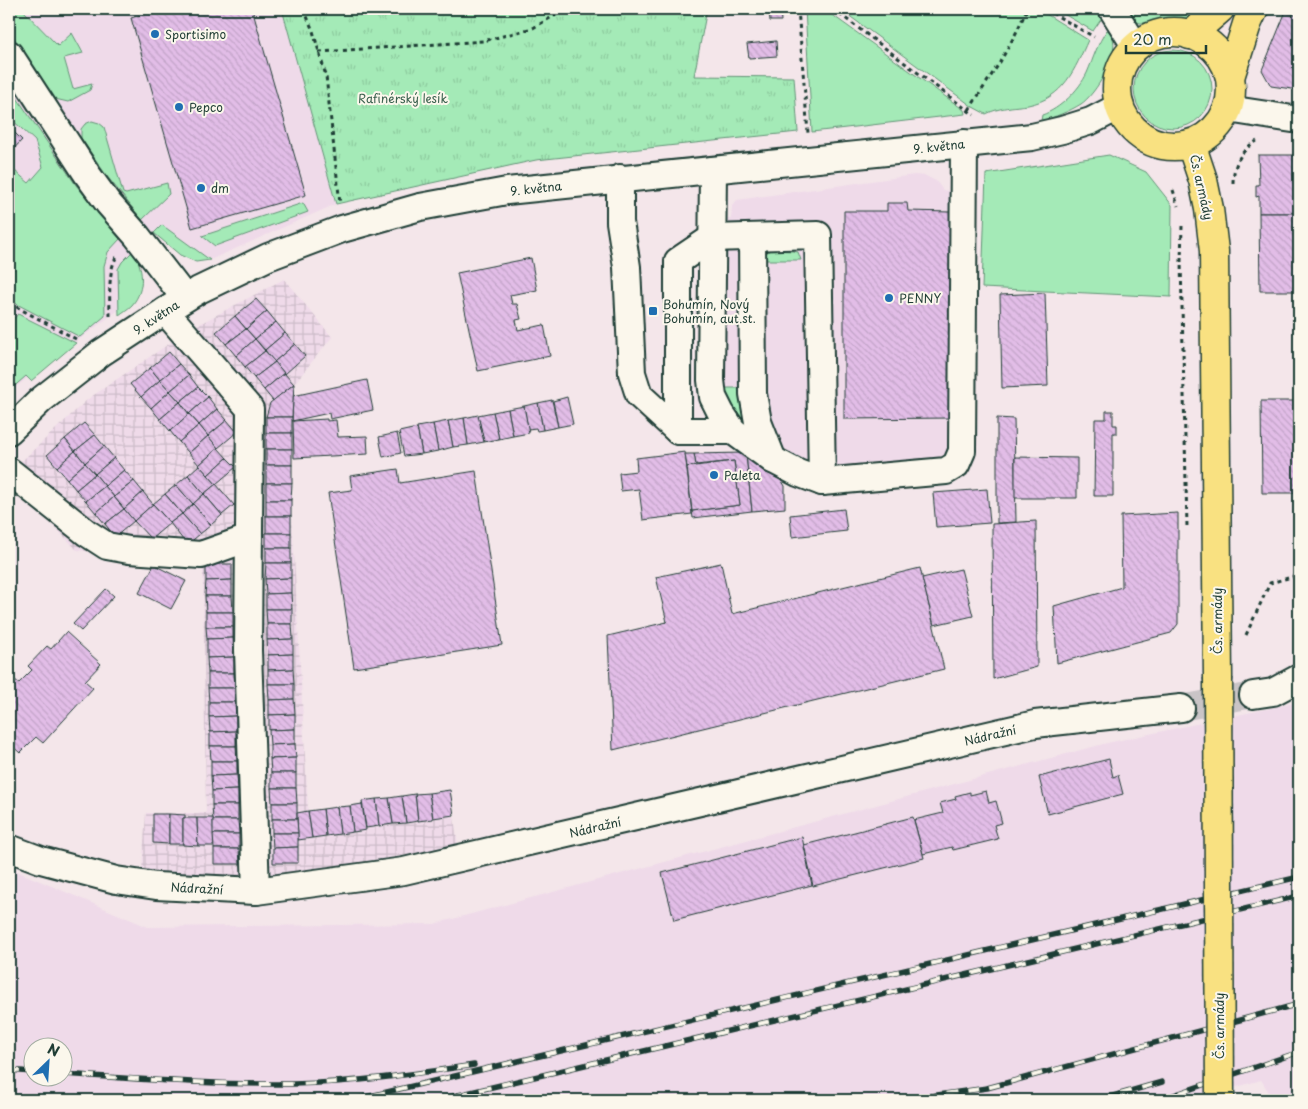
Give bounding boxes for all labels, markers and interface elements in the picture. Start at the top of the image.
scale bar [1126,22,1206,54]
place label: Sportisimo [165,25,226,43]
text: 20 m [1133,27,1172,50]
marker: Sportisimo [149,28,161,40]
park label: Rafinérský lesík [358,89,448,107]
place label: Pepco [189,98,223,116]
marker: Pepco [173,101,185,113]
street label: 9. května [912,134,966,158]
street label: Čs. armády [1186,153,1218,222]
street label: 9. května [509,176,563,200]
place label: dm [211,179,229,197]
marker: dm [195,182,207,194]
place label: PENNY [899,289,942,307]
marker: PENNY [883,292,895,304]
street label: 9. května [129,295,183,339]
place label: Bohumín, Nový Bohumín, aut.st. [663,295,756,327]
marker: Bohumín, Nový Bohumín, aut.st. [647,305,659,317]
place label: Paleta [724,466,761,484]
marker: Paleta [708,469,720,481]
street label: Čs. armády [1208,588,1226,654]
street label: Nádražní [962,720,1018,750]
street label: Nádražní [567,812,623,842]
street label: Nádražní [170,878,224,898]
street label: Čs. armády [1210,993,1228,1059]
north arrow [22,1036,72,1086]
text: N [44,1038,63,1062]

